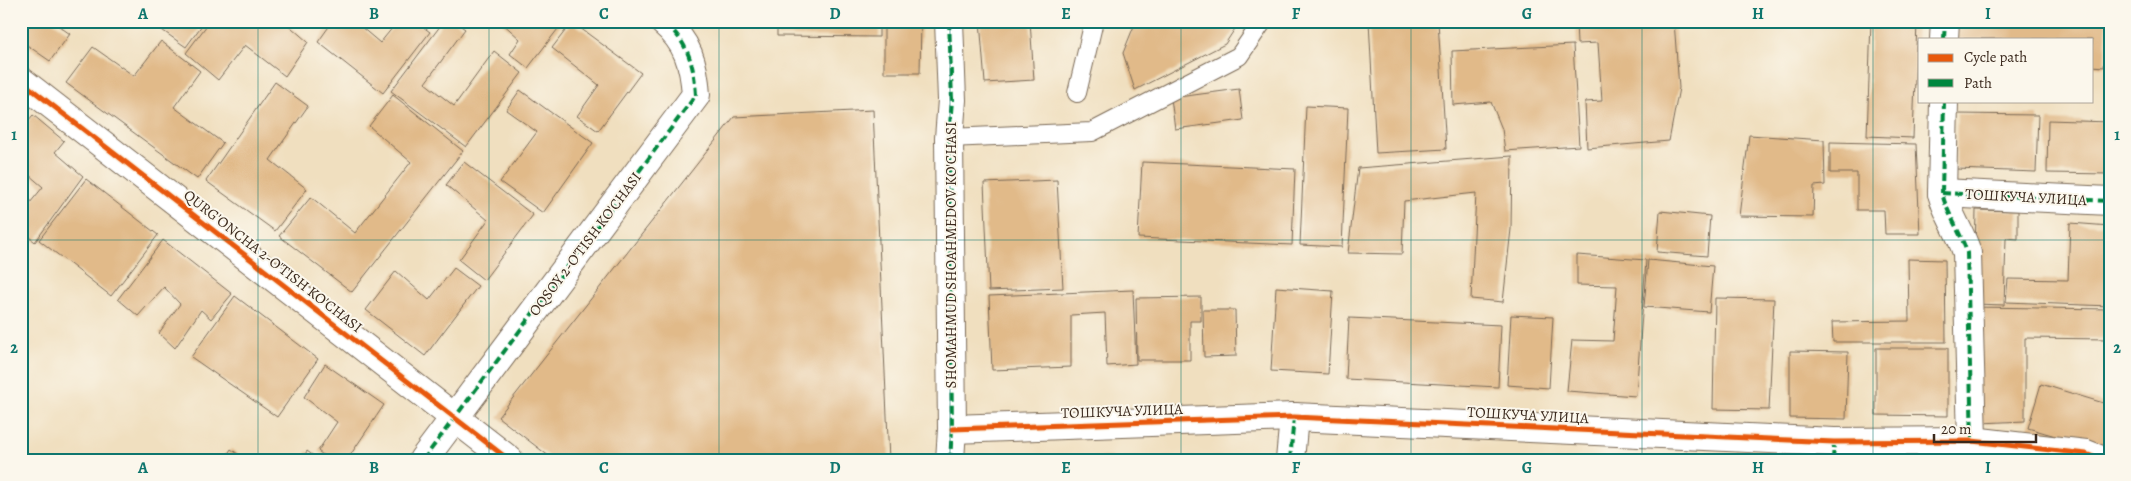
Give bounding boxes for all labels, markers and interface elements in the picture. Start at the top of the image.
text: A [137,3,149,25]
text: B [369,3,379,25]
text: C [599,3,609,25]
text: D [829,3,841,25]
text: E [1061,3,1071,25]
text: F [1292,3,1301,25]
text: G [1522,3,1532,25]
text: H [1752,3,1764,25]
text: I [1985,3,1991,25]
legend [1918,38,2094,102]
text: Cycle path [1964,47,2027,67]
text: Path [1964,73,1992,93]
street label: SHOMAHMUD SHOAHMEDOV KO'CHASI [941,122,961,388]
text: 1 [11,124,17,146]
text: 1 [2114,124,2120,146]
street label: OQSOY 2-O'TISH KO'CHASI [524,168,646,320]
street label: ТОШКУЧА УЛИЦА [1965,184,2088,210]
street label: QURG'ONCHA 2-O'TISH KO'CHASI [180,185,366,337]
text: 2 [10,337,18,359]
text: 2 [2113,337,2121,359]
street label: ТОШКУЧА УЛИЦА [1061,399,1183,423]
street label: ТОШКУЧА УЛИЦА [1467,402,1590,428]
scale bar [1934,411,2036,443]
text: 20 m [1941,419,1972,439]
text: A [137,457,149,479]
text: B [369,457,379,479]
text: C [599,457,609,479]
text: D [829,457,841,479]
text: E [1061,457,1071,479]
text: F [1292,457,1301,479]
text: G [1522,457,1532,479]
text: H [1752,457,1764,479]
text: I [1985,457,1991,479]

